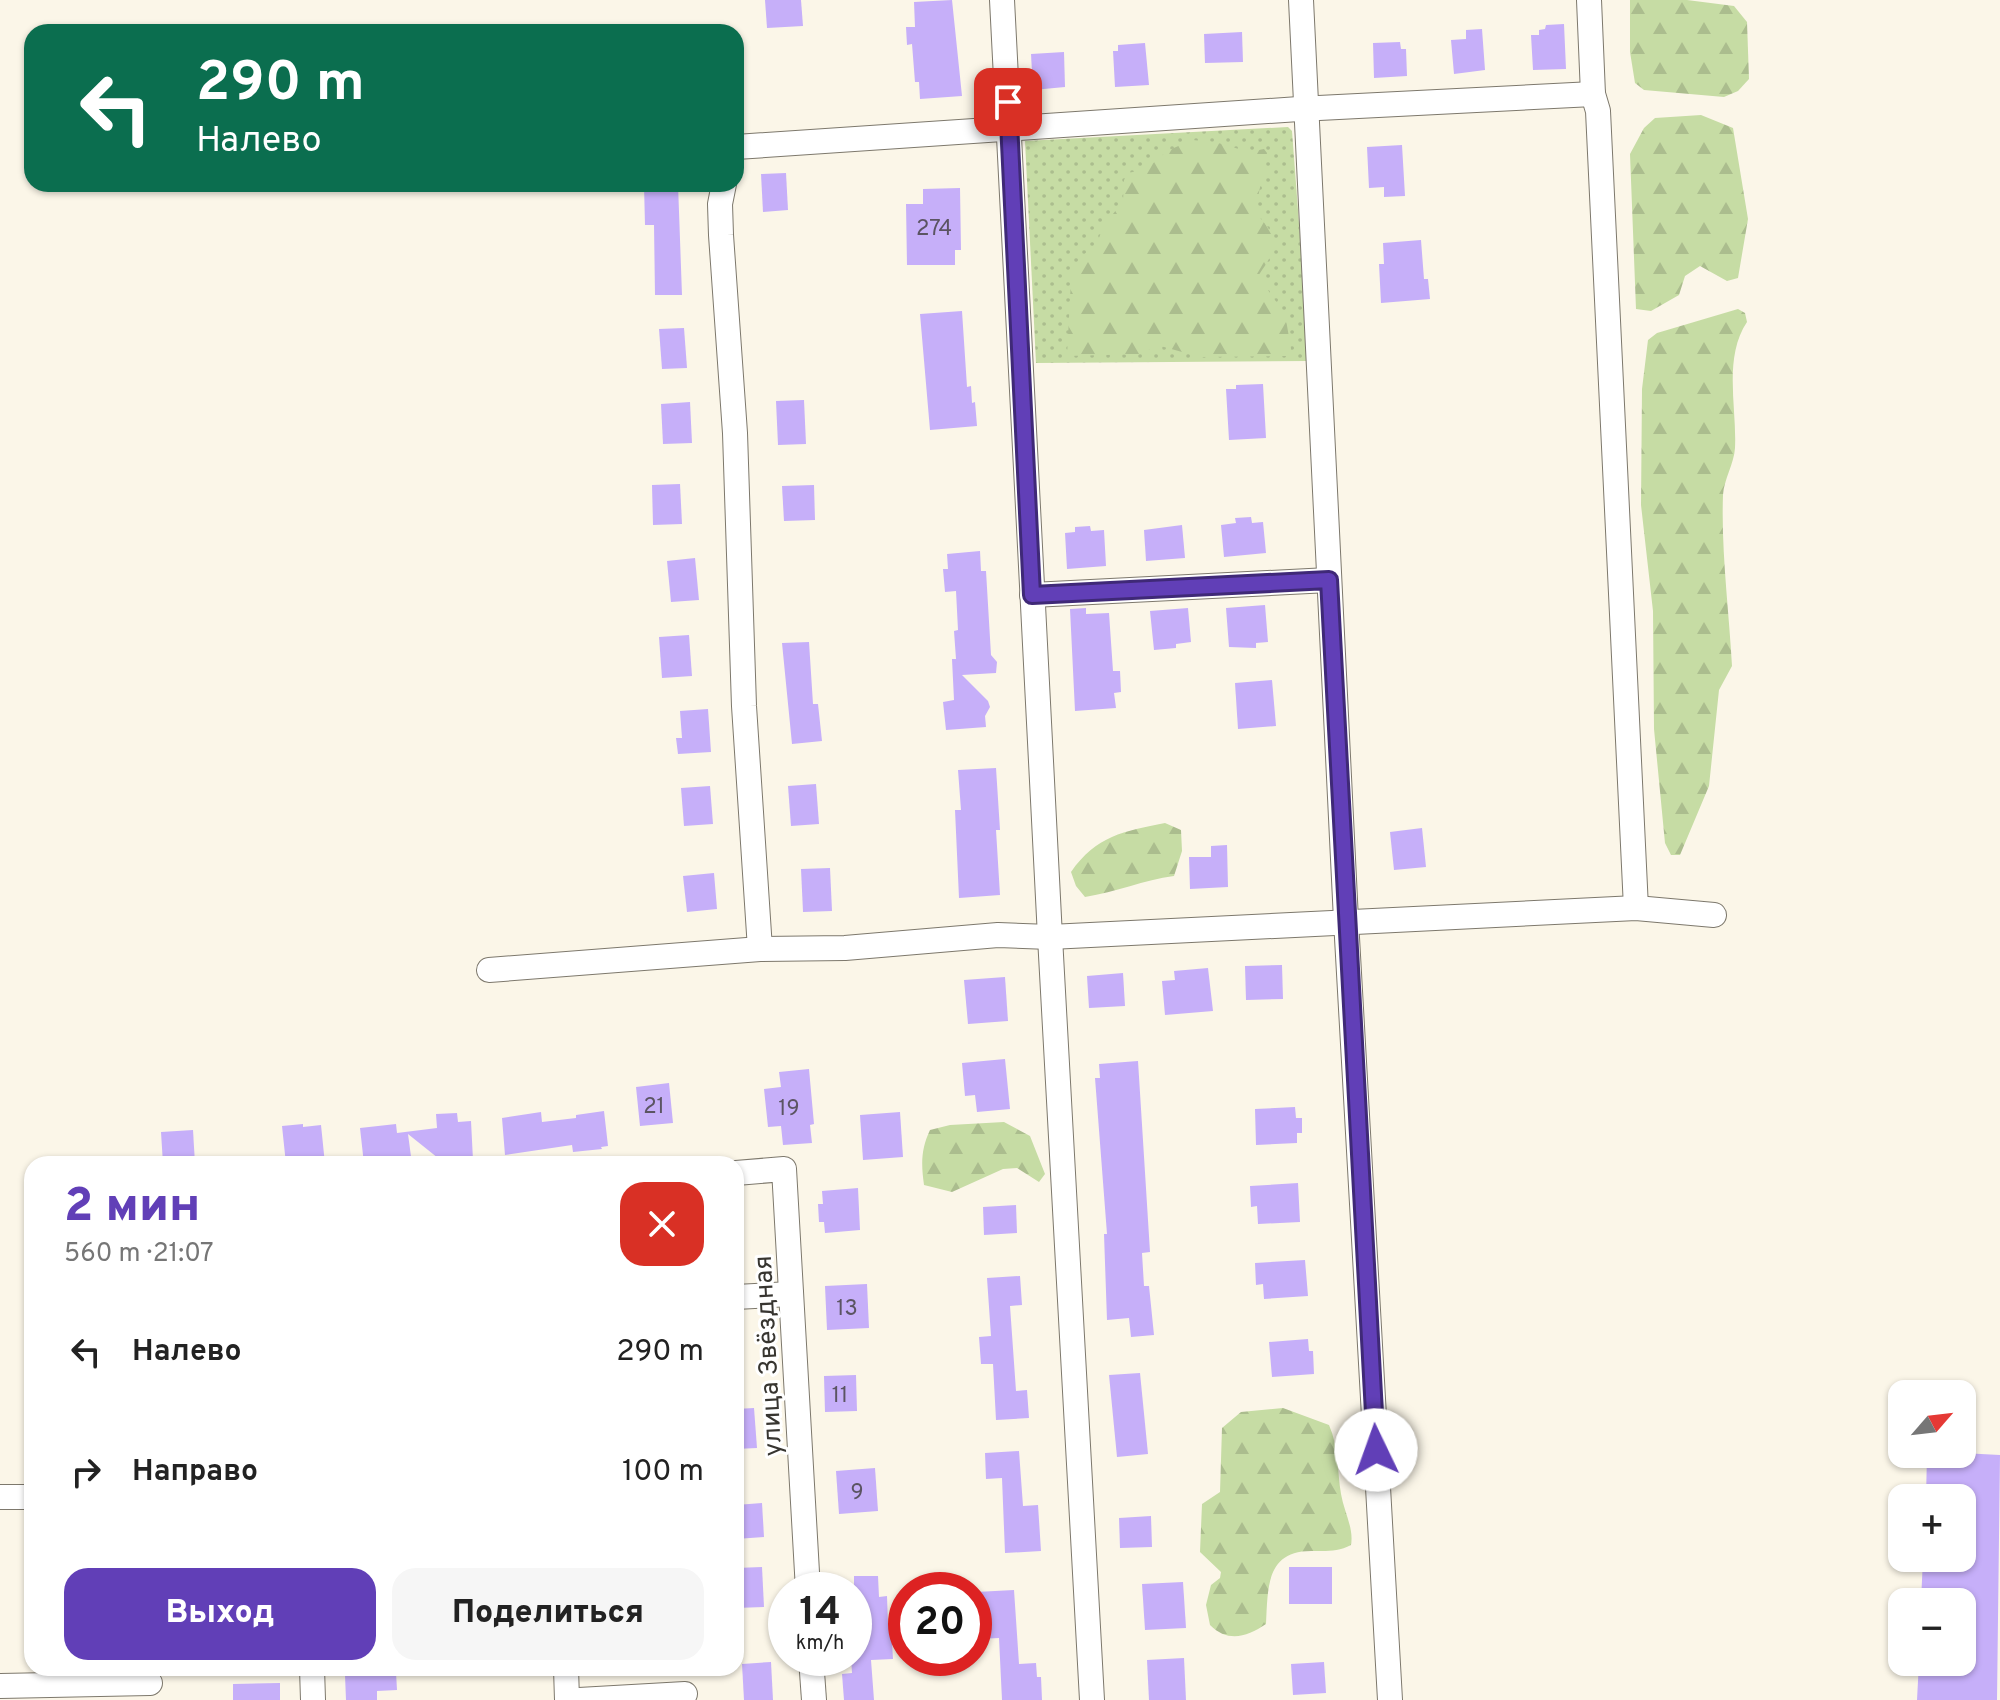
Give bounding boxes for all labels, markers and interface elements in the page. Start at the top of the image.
text: 290 m [196,50,365,120]
icon: left [64,56,168,160]
pin [974,68,1042,136]
icon: arrive [986,80,1030,124]
text: Налево [196,119,322,165]
house number: 274 [916,216,952,243]
house number: 21 [643,1094,665,1121]
house number: 19 [778,1096,800,1123]
text: 2 мин [64,1178,200,1238]
button: close [620,1182,704,1266]
text: 560 m · 21:07 [64,1238,214,1271]
street label: улица Звёздная [748,1255,791,1457]
house number: 13 [836,1296,858,1323]
icon: left [64,1330,108,1374]
text: Налево [132,1334,241,1371]
text: 290 m [616,1334,704,1371]
north arrow [1888,1380,1976,1468]
map controls [1888,1380,1976,1676]
house number: 11 [832,1383,848,1410]
position arrow [1334,1408,1418,1492]
icon: right [64,1450,108,1494]
text: Направо [132,1454,258,1491]
text: 100 m [622,1454,704,1491]
house number: 9 [850,1480,864,1507]
button: + [1888,1484,1976,1572]
button: Выход [64,1568,376,1660]
button: Поделиться [392,1568,704,1660]
speed limit sign: 20 [888,1572,992,1676]
button: − [1888,1588,1976,1676]
text: 14 [799,1589,841,1639]
text: km/h [796,1631,844,1657]

